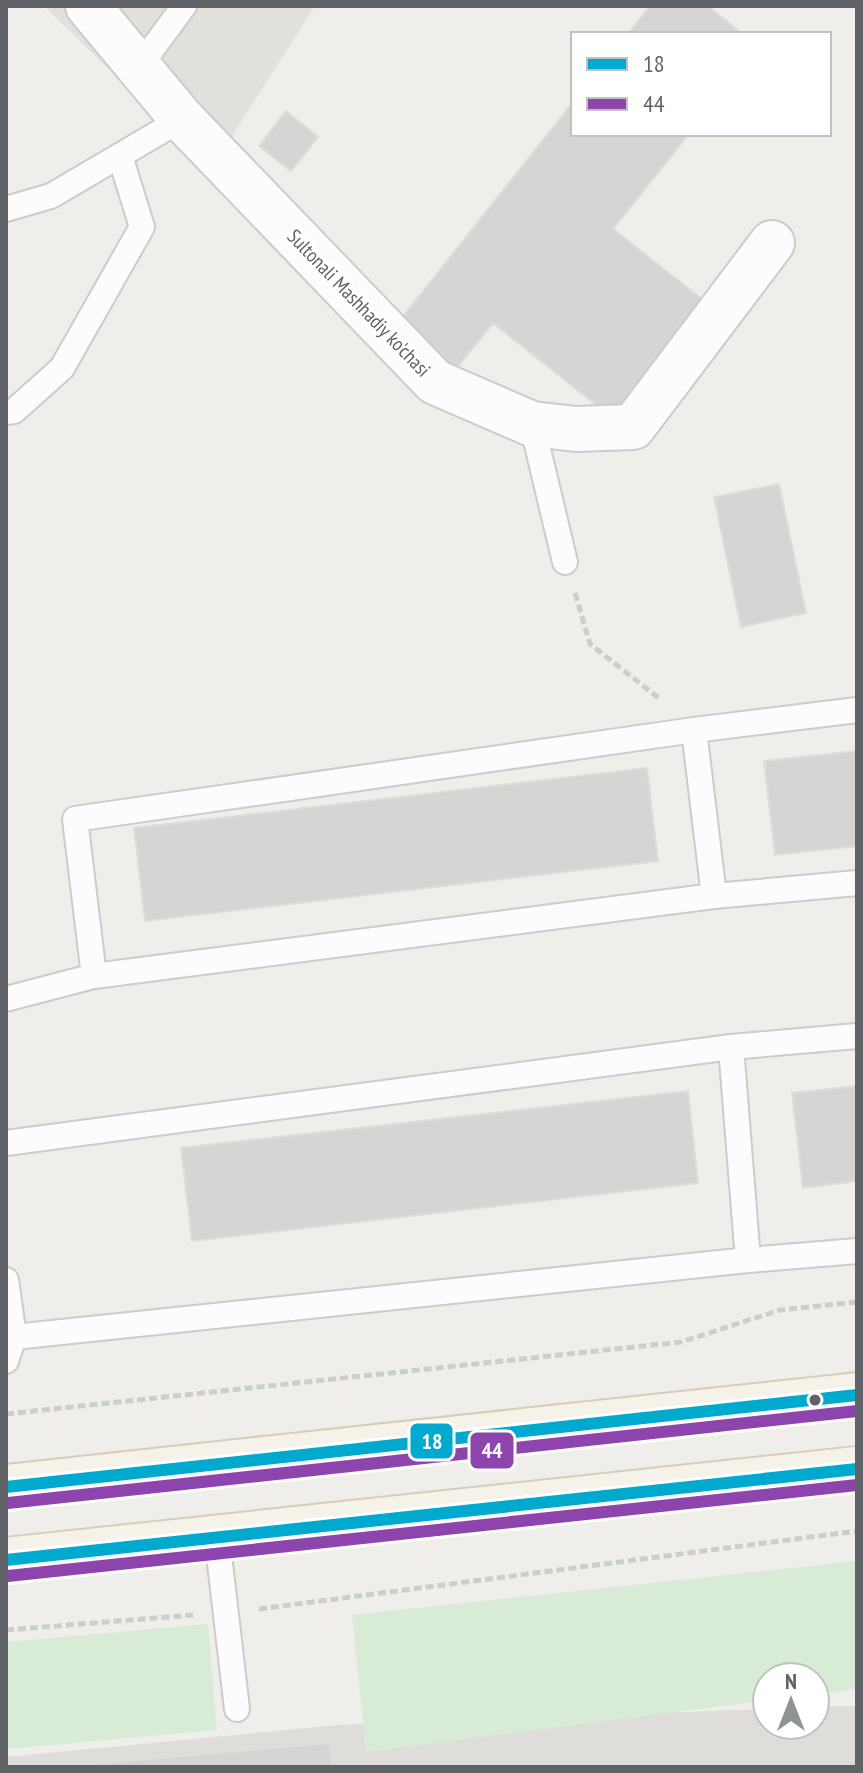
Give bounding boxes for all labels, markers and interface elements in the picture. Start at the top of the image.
legend [571,32,831,136]
text: 18 [643,48,665,79]
text: 44 [643,88,665,119]
street label: Sultonali Mashhadiy ko'chasi [282,224,436,382]
unlabelled marker [807,1392,823,1408]
line badge: 18 [409,1422,454,1460]
text: 18 [421,1427,443,1455]
line badge: 44 [469,1431,515,1470]
text: 44 [481,1436,503,1464]
north arrow [751,1661,831,1741]
text: N [785,1667,797,1695]

